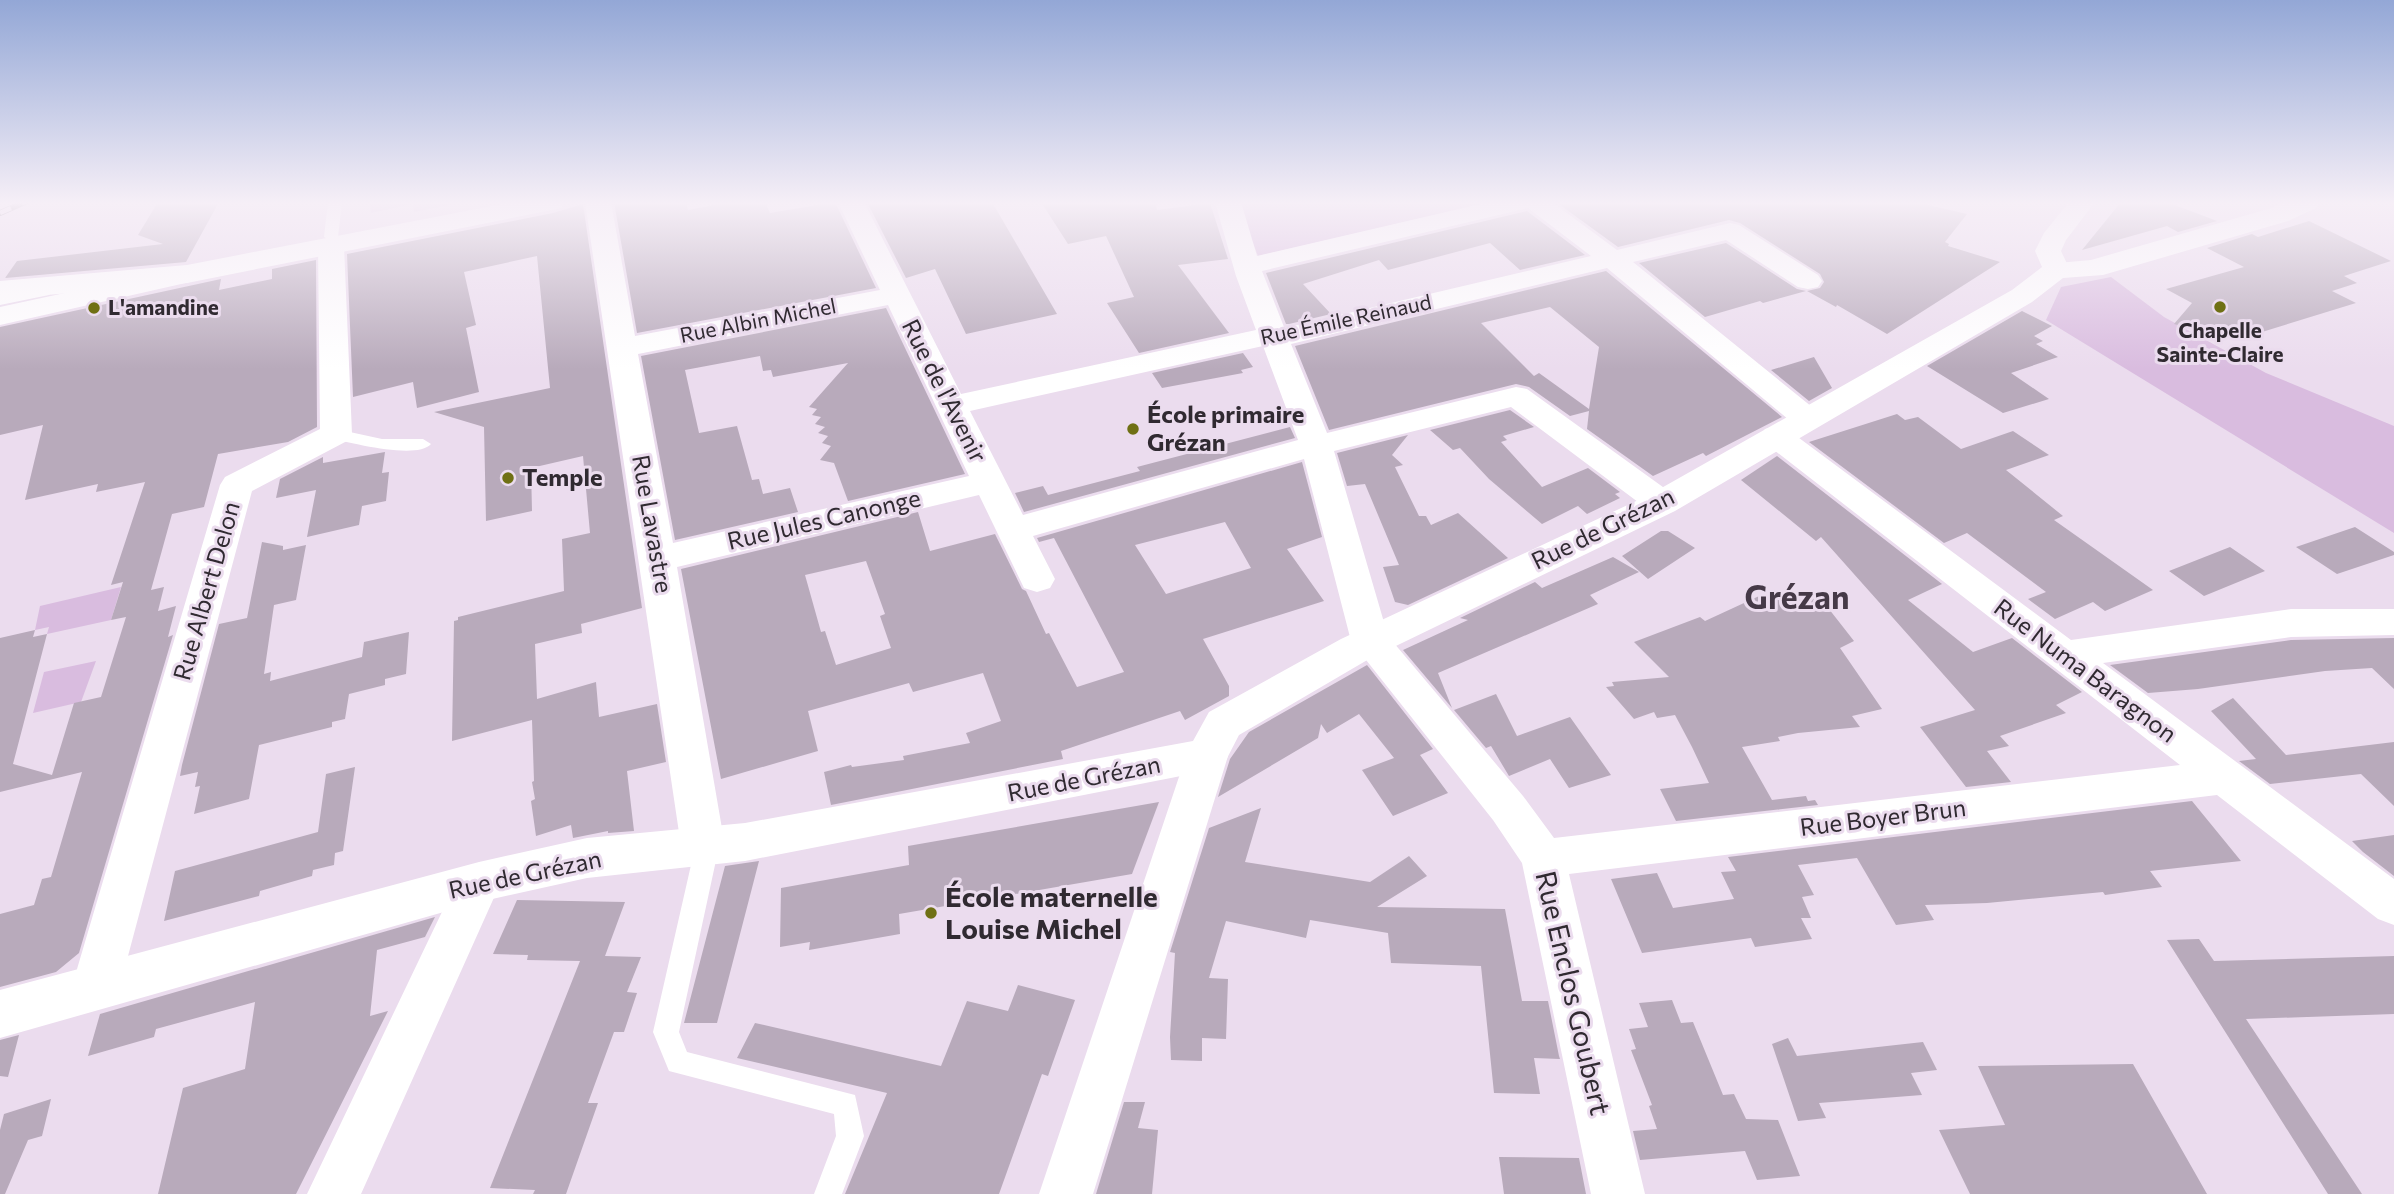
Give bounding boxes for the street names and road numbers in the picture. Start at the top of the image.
street label: Rue Émile Reinaud [1258,288,1433,349]
street label: Rue Albin Michel [677,292,838,347]
street label: Rue de l'Avenir [897,314,994,467]
street label: Rue Lavastre [627,452,680,595]
street label: Rue de Grézan [1526,481,1679,575]
street label: Rue Jules Canonge [724,482,923,555]
street label: Rue Albert Delon [166,498,245,683]
street label: Rue Numa Baragnon [1989,592,2183,748]
street label: Rue de Grézan [1005,748,1163,807]
street label: Rue Boyer Brun [1798,792,1968,841]
street label: Rue de Grézan [446,843,604,904]
street label: Rue Enclos Goubert [1529,867,1619,1118]

